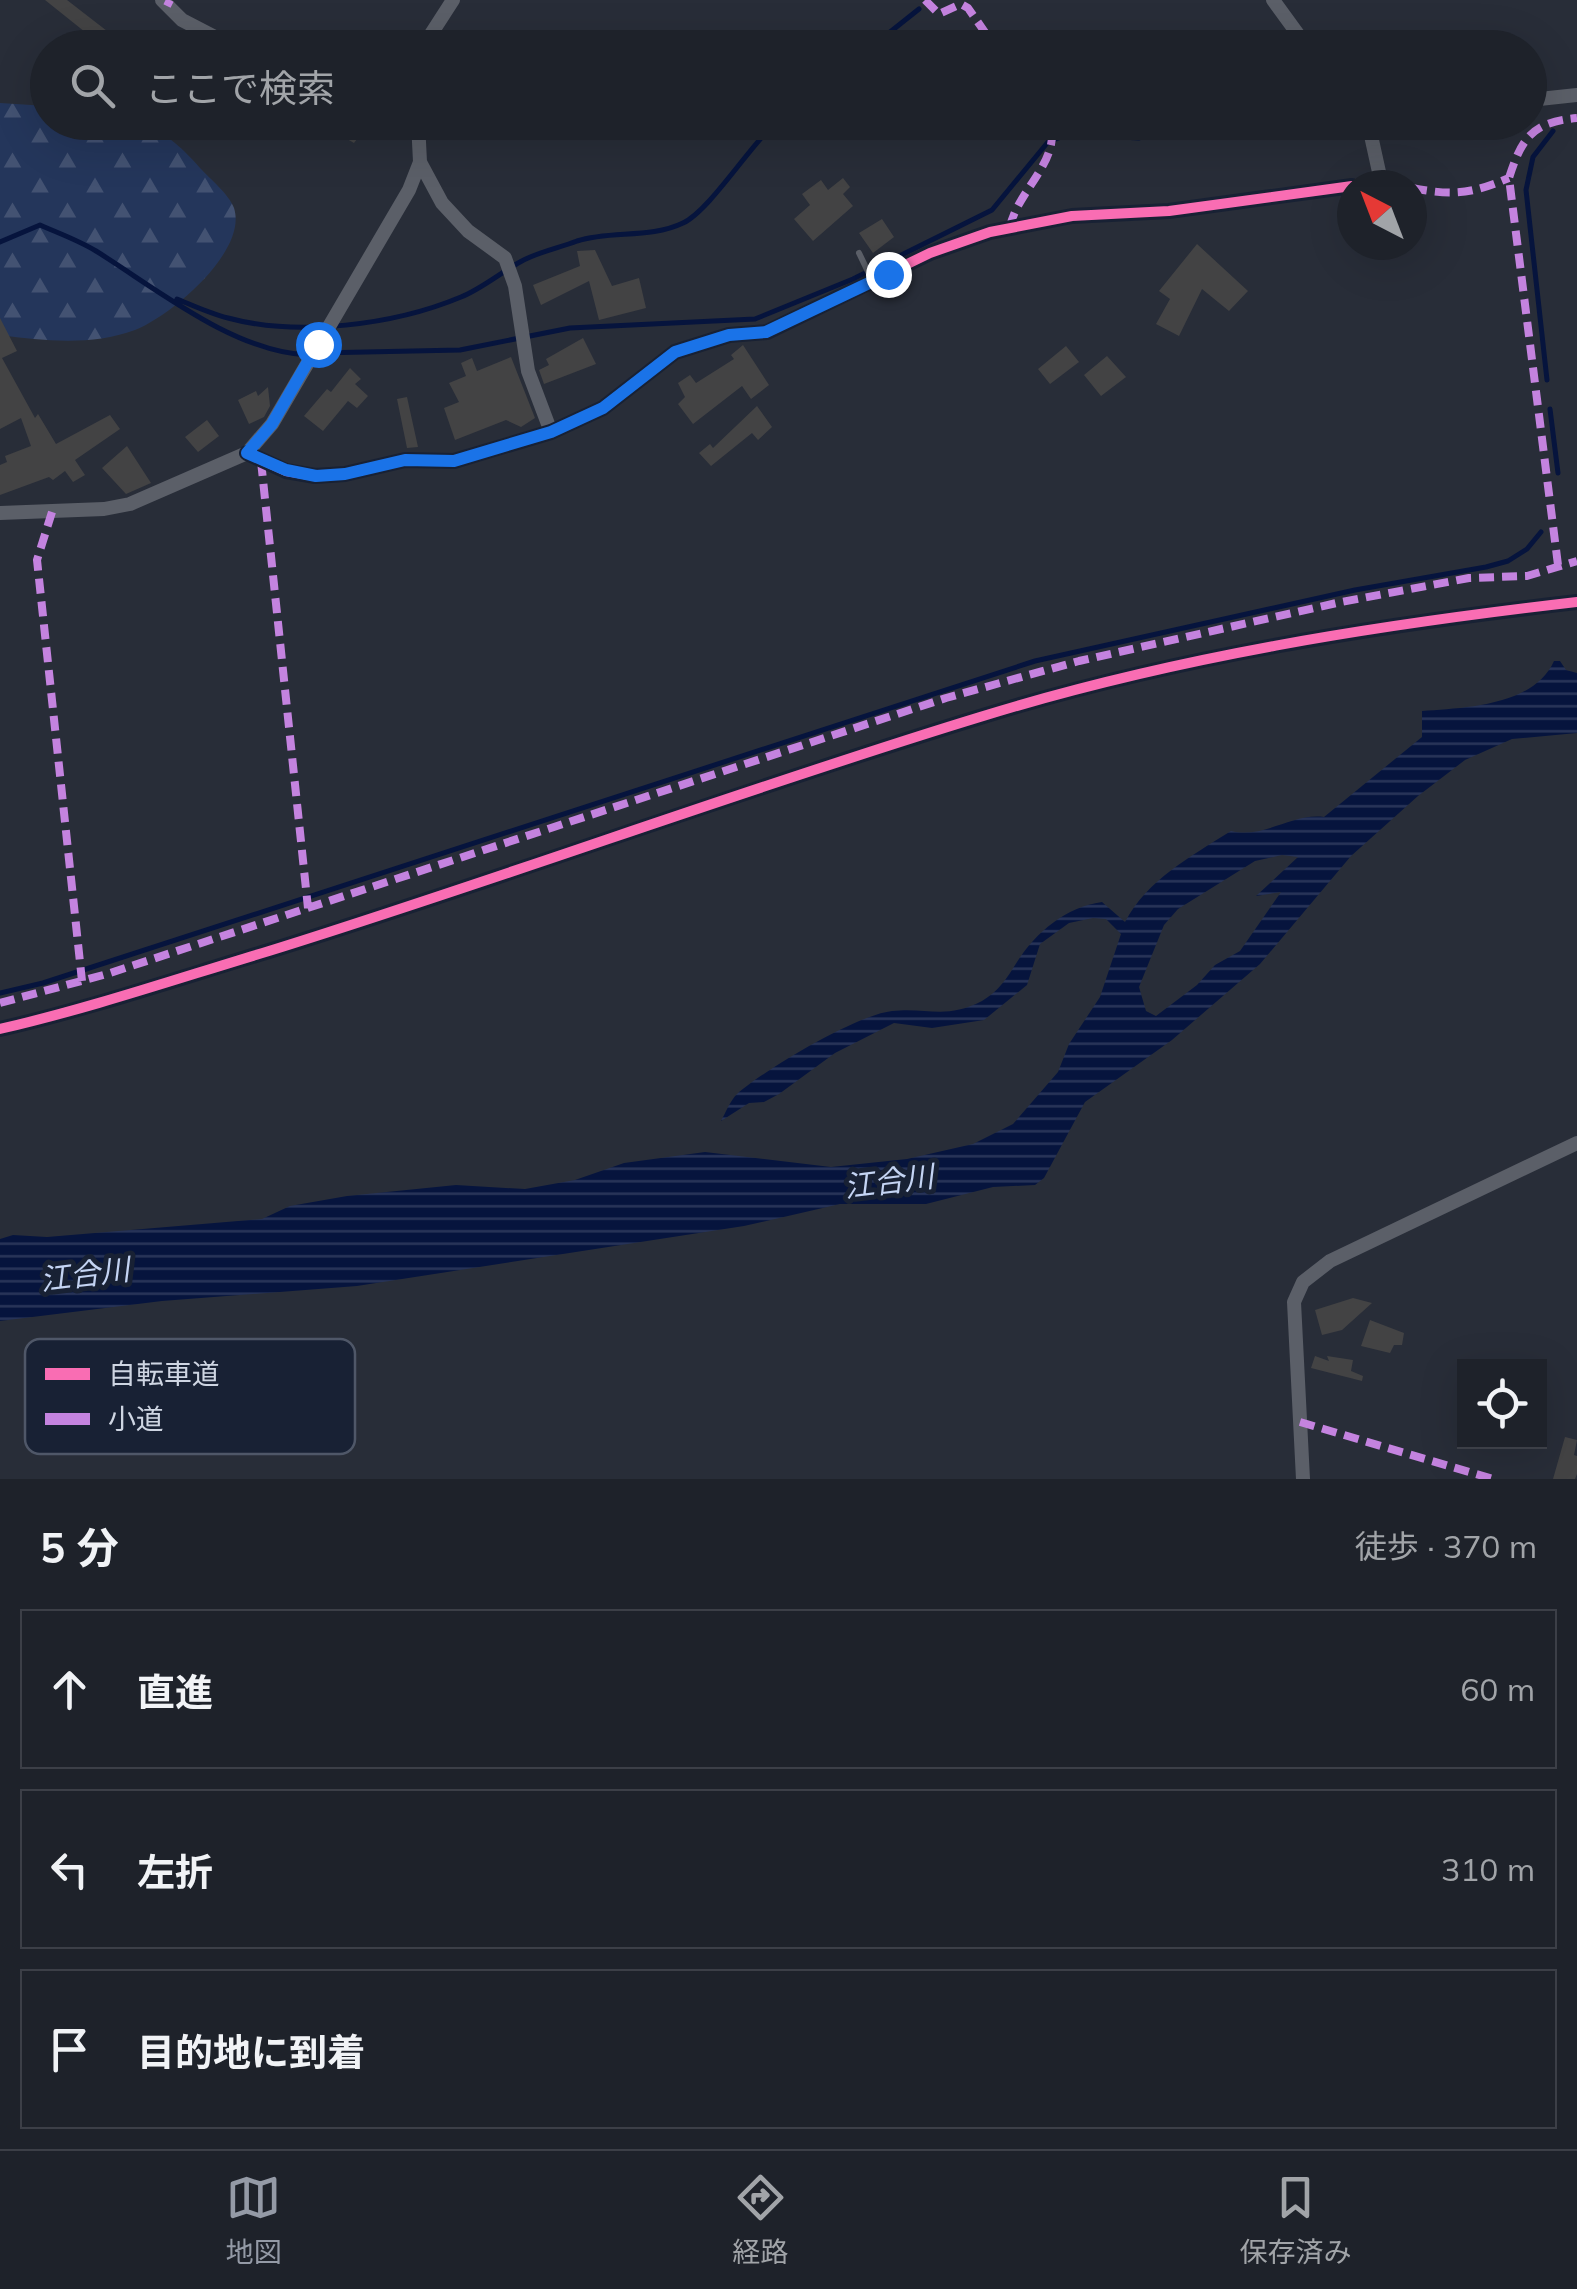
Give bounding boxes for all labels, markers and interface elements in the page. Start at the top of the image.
search box [30,30,1547,140]
icon: search [65,58,120,113]
text: ここで検索 [145,64,335,112]
north arrow [1337,170,1427,260]
route end [866,252,912,298]
route start [296,322,342,368]
water label: 江合川 [842,1156,939,1205]
water label: 江合川 [38,1249,135,1298]
legend [25,1339,355,1454]
text: 自転車道 [108,1356,220,1391]
map controls [1457,1359,1547,1449]
button: locate [1457,1359,1547,1449]
text: 小道 [108,1401,164,1436]
text: 5 分 [40,1521,119,1574]
text: 徒歩 · 370 m [1355,1526,1537,1566]
icon: ahead [42,1662,97,1717]
text: 直進 [137,1668,213,1716]
text: 60 m [1460,1669,1535,1709]
icon: left [42,1842,97,1897]
text: 左折 [137,1848,213,1896]
text: 310 m [1441,1849,1535,1889]
icon: arrive [42,2022,97,2077]
text: 目的地に到着 [137,2028,365,2076]
tab: 地図 [225,2170,282,2270]
tab: 経路 [732,2170,789,2270]
tab: 保存済み [1239,2170,1352,2270]

